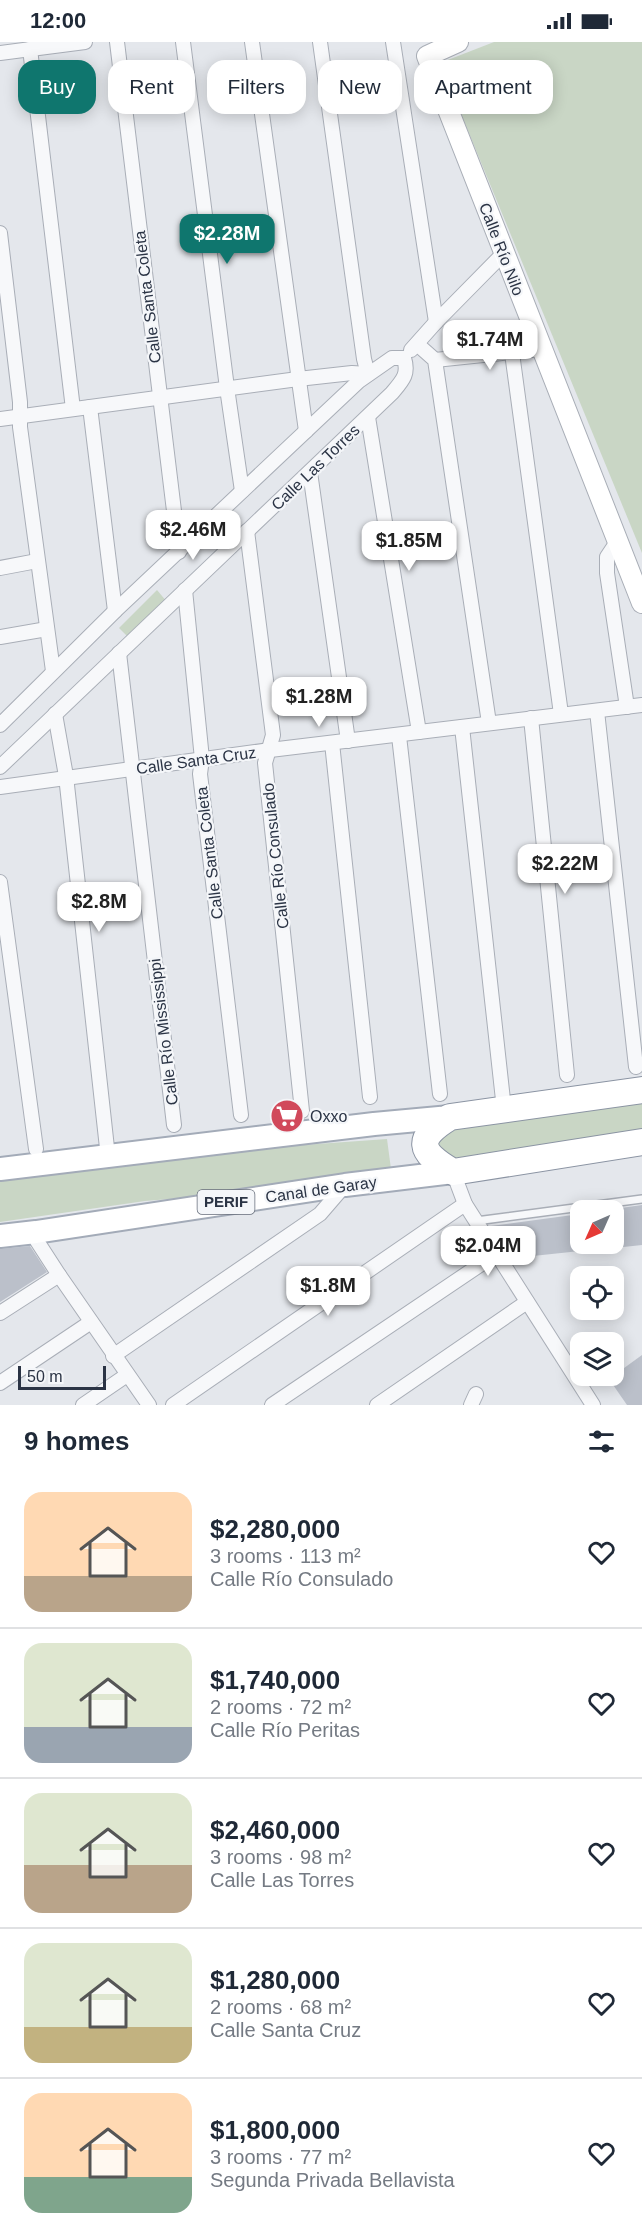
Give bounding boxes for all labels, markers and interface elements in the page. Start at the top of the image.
text: 12:00 [30,8,86,33]
chip: Buy [18,60,96,114]
chip: Rent [108,60,195,114]
chip: Filters [207,60,306,114]
chip: New [318,60,402,114]
chip: Apartment [414,60,553,114]
street label: Calle Río Nilo [476,200,527,298]
pin: $2.28M [178,214,276,265]
text: $2.28M [194,222,260,244]
street label: Calle Santa Coleta [131,230,164,364]
pin: $1.74M [441,320,539,371]
text: $1.74M [457,328,523,350]
street label: Calle Las Torres [268,421,363,514]
pin: $2.46M [144,510,242,561]
text: $2.46M [160,518,226,540]
pin: $1.85M [360,521,458,572]
text: $1.85M [376,529,442,551]
pin: $1.28M [270,677,368,728]
text: $1.28M [286,685,352,707]
street label: Calle Santa Cruz [135,744,257,777]
street label: Calle Río Consulado [259,782,292,930]
street label: Calle Santa Coleta [193,786,226,920]
pin: $2.22M [516,844,614,895]
text: $2.22M [532,852,598,874]
pin: $2.8M [57,882,141,933]
text: $2.8M [71,890,127,912]
street label: Calle Río Mississippi [146,958,181,1106]
supermarket icon: Oxxo [269,1098,305,1134]
place label: Oxxo [310,1108,347,1125]
street label: Canal de Garay [264,1173,378,1206]
road number: PERIF [198,1190,254,1214]
north arrow [570,1200,624,1254]
map controls [570,1200,624,1386]
pin: $2.04M [439,1226,537,1277]
text: $2.04M [455,1234,521,1256]
pin: $1.8M [286,1266,370,1317]
button: locate [570,1266,624,1320]
text: $1.8M [300,1274,356,1296]
button: layers [570,1332,624,1386]
scale bar [18,1363,106,1390]
text: 50 m [27,1368,63,1385]
icon: filters [585,1425,618,1458]
text: 9 homes [24,1426,130,1456]
text: $2,280,000 [210,1514,340,1544]
icon: home [72,1516,144,1588]
icon: heart [585,1536,618,1569]
text: 3 rooms · 113 m² [210,1545,361,1567]
text: Calle Río Consulado [210,1568,393,1590]
text: $1,740,000 [210,1665,340,1695]
icon: home [72,1667,144,1739]
icon: heart [585,1687,618,1720]
text: 2 rooms · 72 m² [210,1696,351,1718]
text: Calle Río Peritas [210,1719,360,1741]
text: $2,460,000 [210,1815,340,1845]
icon: home [72,1817,144,1889]
icon: heart [585,1837,618,1870]
text: 3 rooms · 98 m² [210,1846,351,1868]
text: Calle Las Torres [210,1869,354,1891]
text: $1,280,000 [210,1965,340,1995]
icon: home [72,1967,144,2039]
icon: heart [585,1987,618,2020]
text: 2 rooms · 68 m² [210,1996,351,2018]
text: Calle Santa Cruz [210,2019,361,2041]
text: $1,800,000 [210,2115,340,2145]
icon: home [72,2117,144,2189]
icon: heart [585,2137,618,2170]
text: 3 rooms · 77 m² [210,2146,351,2168]
text: Segunda Privada Bellavista [210,2169,455,2191]

